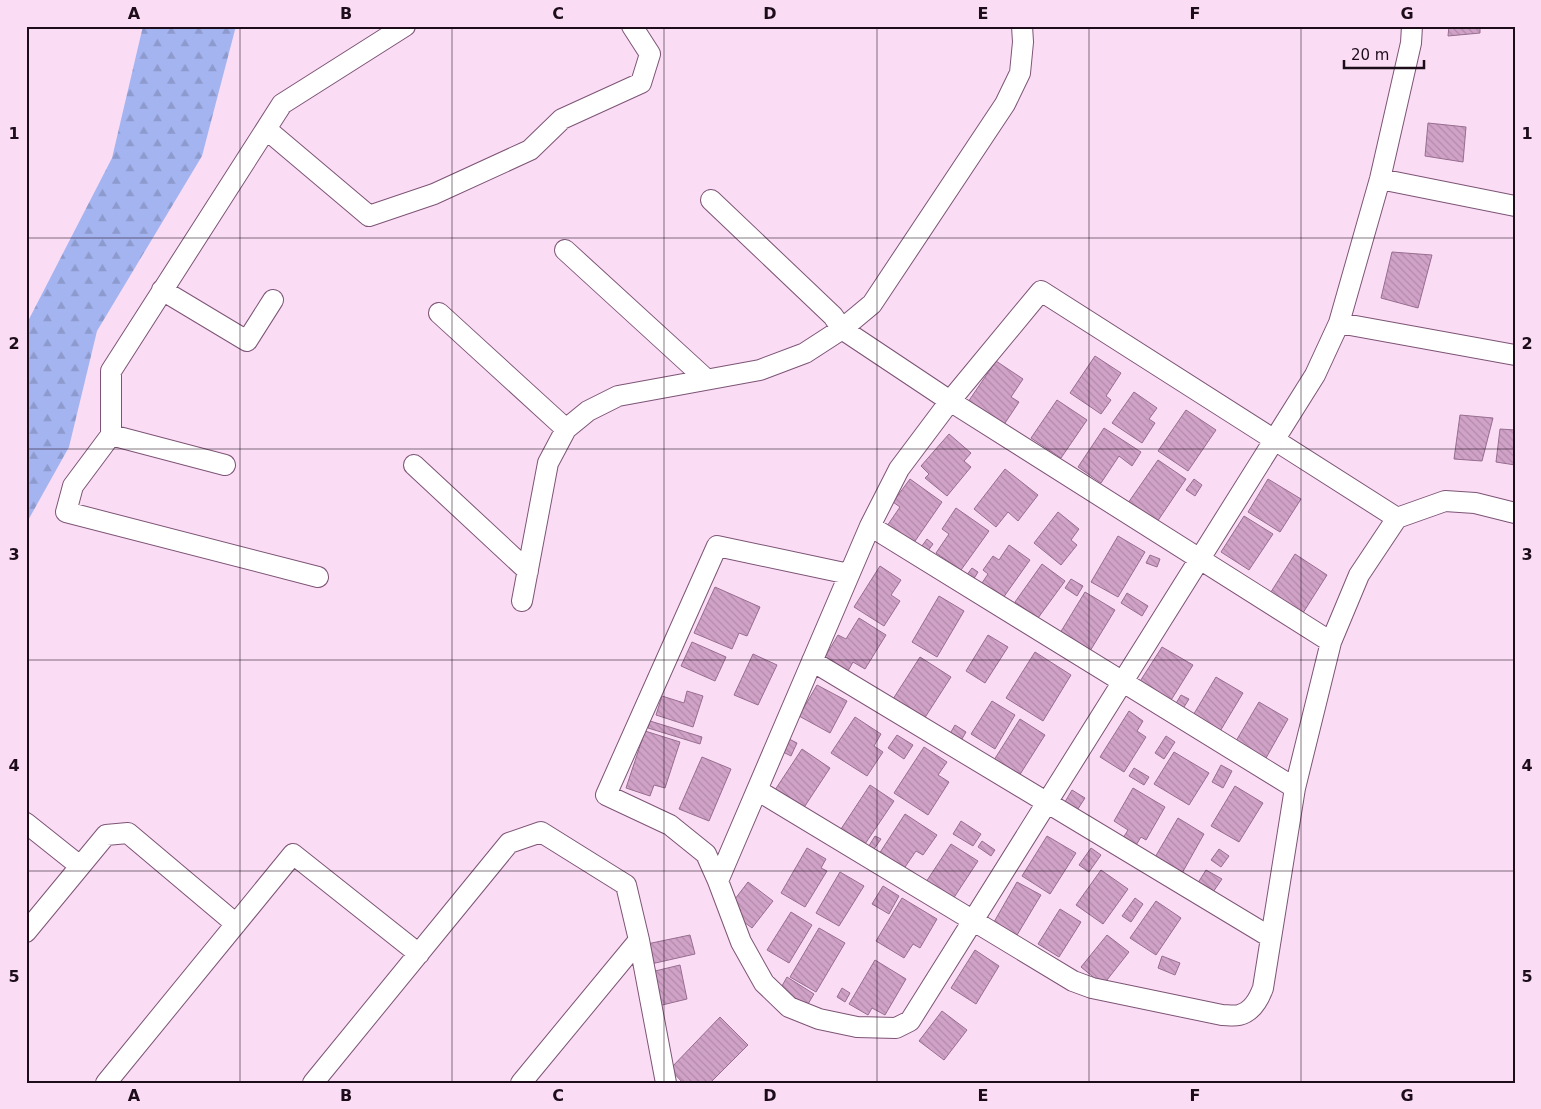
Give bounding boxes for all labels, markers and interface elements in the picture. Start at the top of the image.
text: A [128,4,141,23]
text: B [340,4,352,23]
text: C [552,4,564,23]
text: D [763,4,777,23]
text: E [978,4,988,23]
text: F [1190,4,1200,23]
text: G [1400,4,1414,23]
scale bar [1344,38,1424,70]
text: 20 m [1351,46,1389,64]
text: 1 [8,124,20,143]
text: 1 [1521,124,1533,143]
text: 2 [8,334,20,353]
text: 2 [1521,334,1533,353]
text: 3 [8,545,20,564]
text: 3 [1521,545,1533,564]
text: 4 [8,756,20,775]
text: 4 [1521,756,1533,775]
text: 5 [8,967,20,986]
text: 5 [1521,967,1533,986]
text: A [128,1086,141,1105]
text: B [340,1086,352,1105]
text: C [552,1086,564,1105]
text: D [763,1086,777,1105]
text: E [978,1086,988,1105]
text: F [1190,1086,1200,1105]
text: G [1400,1086,1414,1105]

